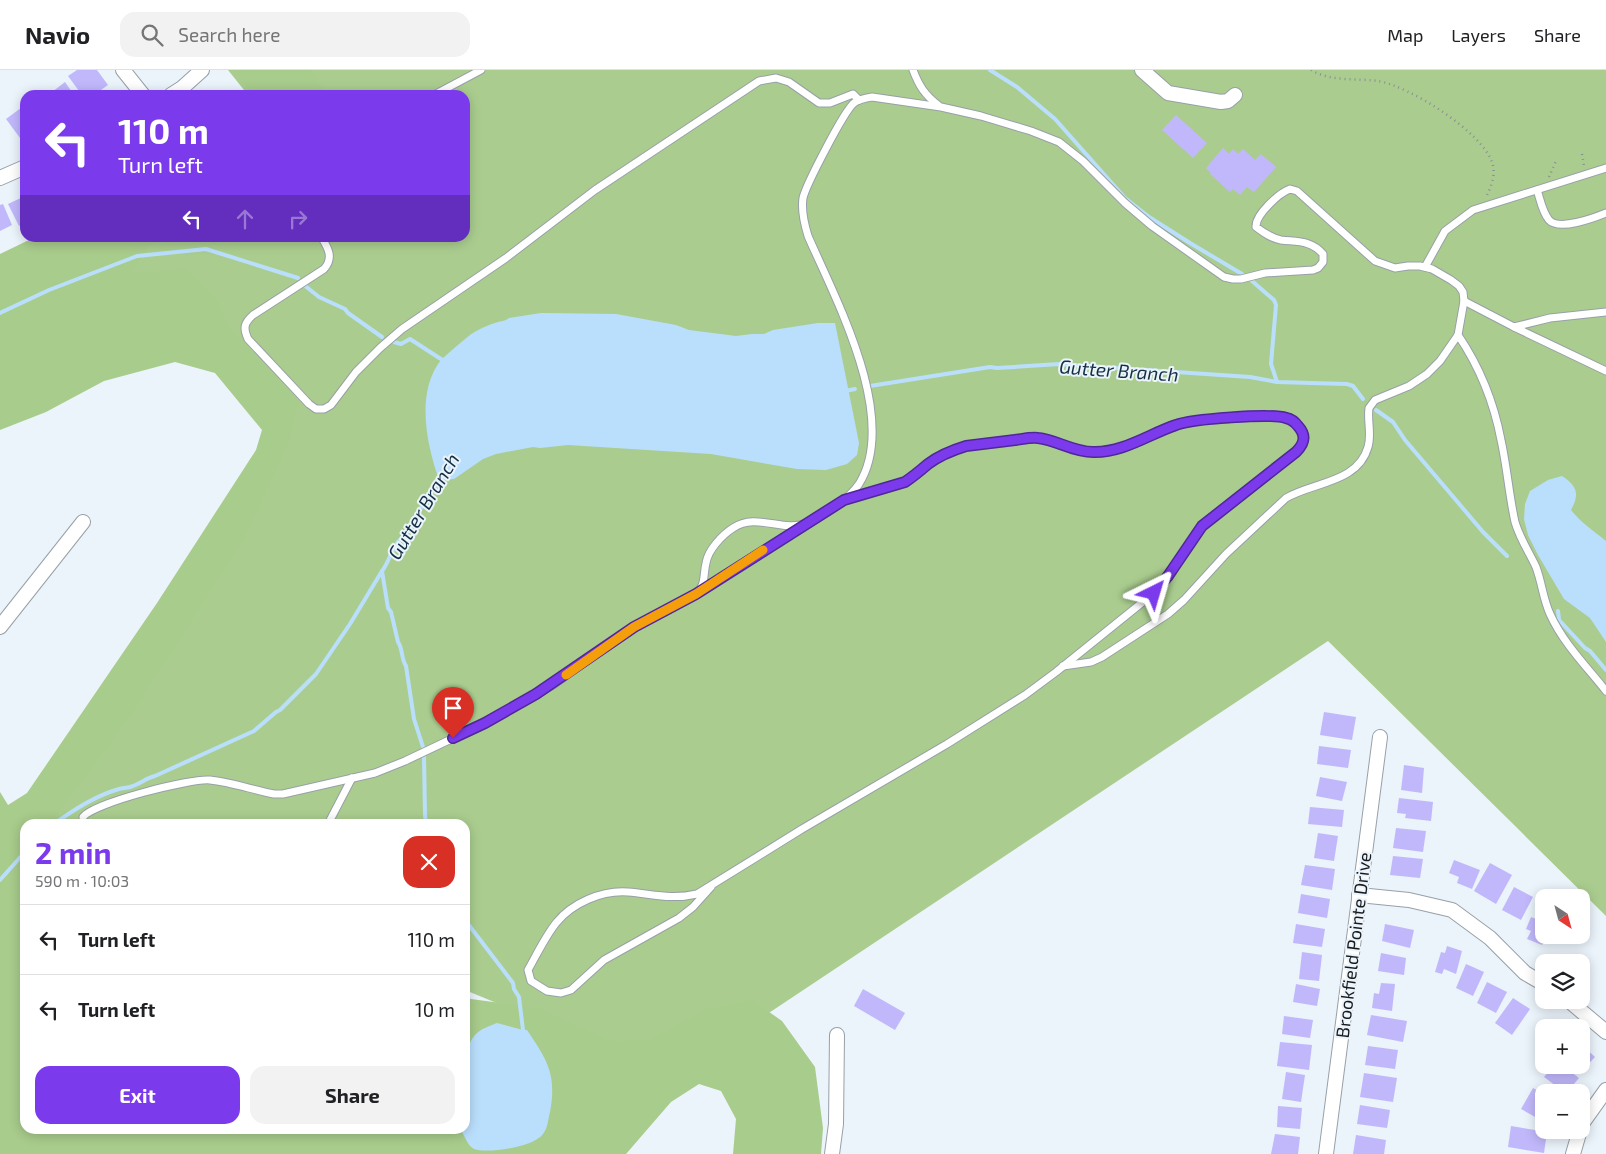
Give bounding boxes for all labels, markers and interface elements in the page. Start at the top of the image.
search box [120,12,470,57]
text: Navio [25,20,90,49]
icon: search [138,21,166,49]
text: Search here [178,23,280,46]
text: Map [1387,24,1423,46]
text: Layers [1451,24,1506,46]
text: Share [1534,24,1581,46]
text: 110 m [118,109,209,151]
icon: left [35,110,100,175]
text: Turn left [118,151,203,177]
icon: left [178,205,206,233]
icon: ahead [231,205,259,233]
icon: right [284,205,312,233]
water label: Gutter Branch [1058,354,1180,386]
water label: Gutter Branch [382,449,464,563]
position arrow [1127,566,1179,618]
pin [432,687,474,738]
icon: arrive [439,694,467,722]
text: 2 min [35,834,112,870]
button: close [403,836,455,888]
street label: Brookfield Pointe Drive [1331,851,1375,1039]
text: 590 m · 10:03 [35,871,129,890]
north arrow [1535,889,1590,944]
map controls [1535,889,1590,1139]
icon: left [35,926,63,954]
text: Turn left [78,928,155,951]
text: 110 m [408,928,455,951]
button: layers [1535,954,1590,1009]
icon: left [35,996,63,1024]
text: Turn left [78,998,155,1021]
text: 10 m [415,998,455,1021]
button: + [1535,1019,1590,1074]
button: Exit [35,1066,240,1124]
button: Share [250,1066,455,1124]
button: − [1535,1084,1590,1139]

